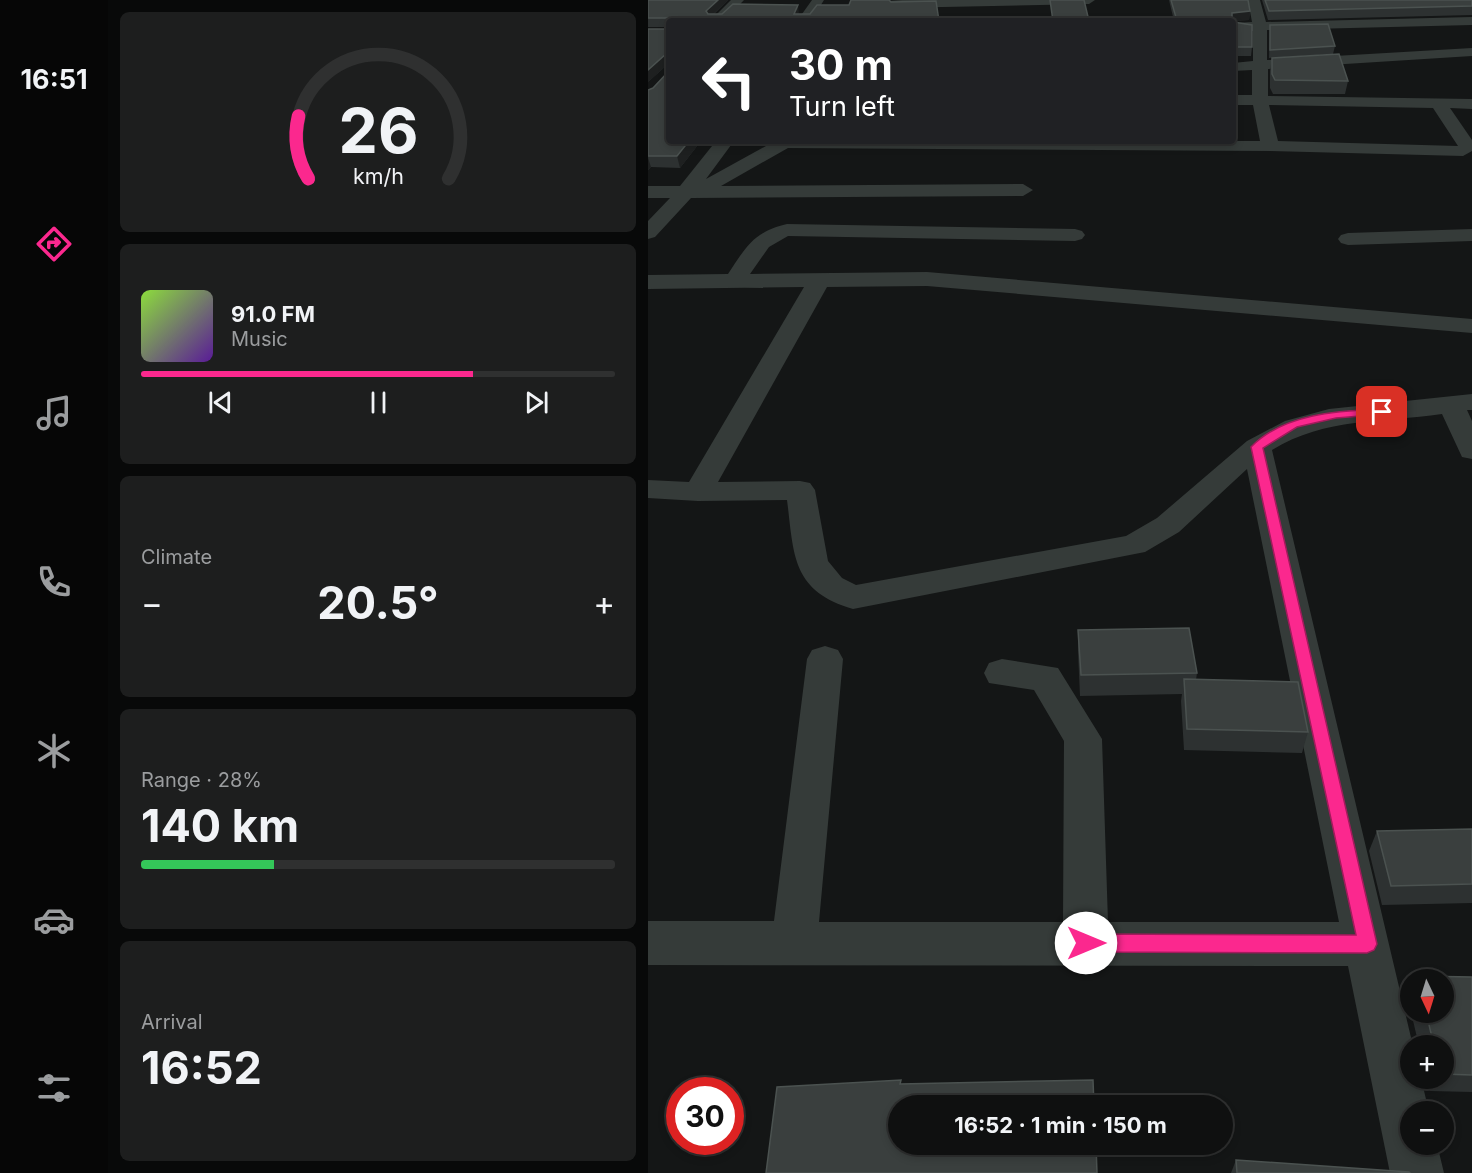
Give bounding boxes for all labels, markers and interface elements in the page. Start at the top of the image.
text: 30 m [789,39,893,90]
icon: left [690,42,768,120]
text: 16:51 [20,63,88,96]
text: Turn left [789,90,895,123]
text: 26 [338,93,418,168]
text: km/h [353,163,403,189]
icon: directions [33,223,75,265]
text: 91.0 FM [231,301,315,327]
text: Music [231,327,288,351]
icon: previous [204,386,237,419]
icon: pause [362,386,395,419]
icon: next [520,386,553,419]
pin [1356,386,1407,437]
icon: music [33,392,75,434]
icon: arrive [1365,395,1398,428]
text: Climate [141,545,212,569]
icon: phone [33,561,75,603]
text: 20.5° [317,575,439,630]
text: − [141,583,163,623]
text: + [593,583,615,623]
icon: climate [33,730,75,772]
text: Range · 28% [141,768,262,792]
text: 140 km [141,798,299,853]
icon: car [33,899,75,941]
position arrow [1054,911,1118,975]
north arrow [1400,969,1454,1023]
map controls [1400,969,1454,1155]
text: Arrival [141,1010,203,1034]
button: + [1400,1035,1454,1089]
text: 16:52 [141,1040,262,1095]
icon: filters [33,1067,75,1109]
speed limit sign: 30 [666,1077,744,1155]
button: − [1400,1101,1454,1155]
text: 16:52 · 1 min · 150 m [954,1112,1167,1138]

